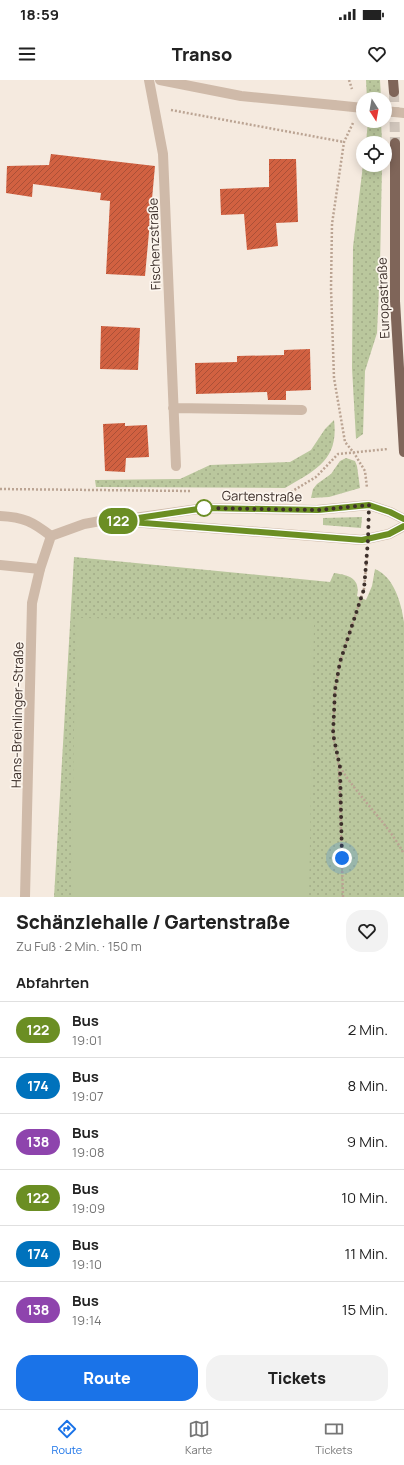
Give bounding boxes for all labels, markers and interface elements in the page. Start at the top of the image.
text: 18:59 [20,4,59,25]
text: Transo [172,42,232,66]
icon: menu [16,43,38,65]
icon: heart [366,43,388,65]
north arrow [356,92,392,128]
map controls [356,92,392,172]
button: locate [356,136,392,172]
street label: Fischenzstraße [143,197,165,290]
street label: Europastraße [373,257,393,339]
street label: Gartenstraße [222,486,303,506]
unlabelled marker [195,499,213,517]
line badge: 122 [95,508,141,534]
text: 122 [107,511,129,530]
street label: Hans-Breinlinger-Straße [7,641,27,788]
your location [332,848,352,868]
text: Schänzlehalle / Gartenstraße [16,909,290,935]
button: heart [346,910,388,952]
text: Zu Fuß · 2 Min. · 150 m [16,937,142,955]
text: Abfahrten [16,972,89,993]
text: Bus [72,1010,99,1031]
text: 2 Min. [348,1019,388,1040]
text: 122 [27,1020,49,1039]
text: 19:01 [72,1031,102,1049]
text: Bus [72,1066,99,1087]
text: 8 Min. [347,1075,388,1096]
text: 174 [27,1076,49,1095]
text: 19:07 [72,1087,103,1105]
text: Bus [72,1122,99,1143]
text: 9 Min. [347,1131,388,1152]
text: 138 [27,1132,49,1151]
text: 19:08 [72,1143,105,1161]
text: Bus [72,1178,99,1199]
text: 10 Min. [341,1187,388,1208]
text: 122 [27,1188,49,1207]
text: 19:09 [72,1199,105,1217]
text: Bus [72,1234,99,1255]
text: 11 Min. [344,1243,388,1264]
text: 174 [27,1244,49,1263]
text: 19:10 [72,1255,102,1273]
text: Bus [72,1290,99,1311]
text: 15 Min. [342,1299,388,1320]
text: 138 [27,1300,49,1319]
text: 19:14 [72,1311,102,1329]
button: Route [16,1355,198,1401]
button: Tickets [206,1355,388,1401]
tab: Route [51,1418,82,1457]
tab: Karte [185,1418,212,1457]
tab: Tickets [315,1418,352,1457]

